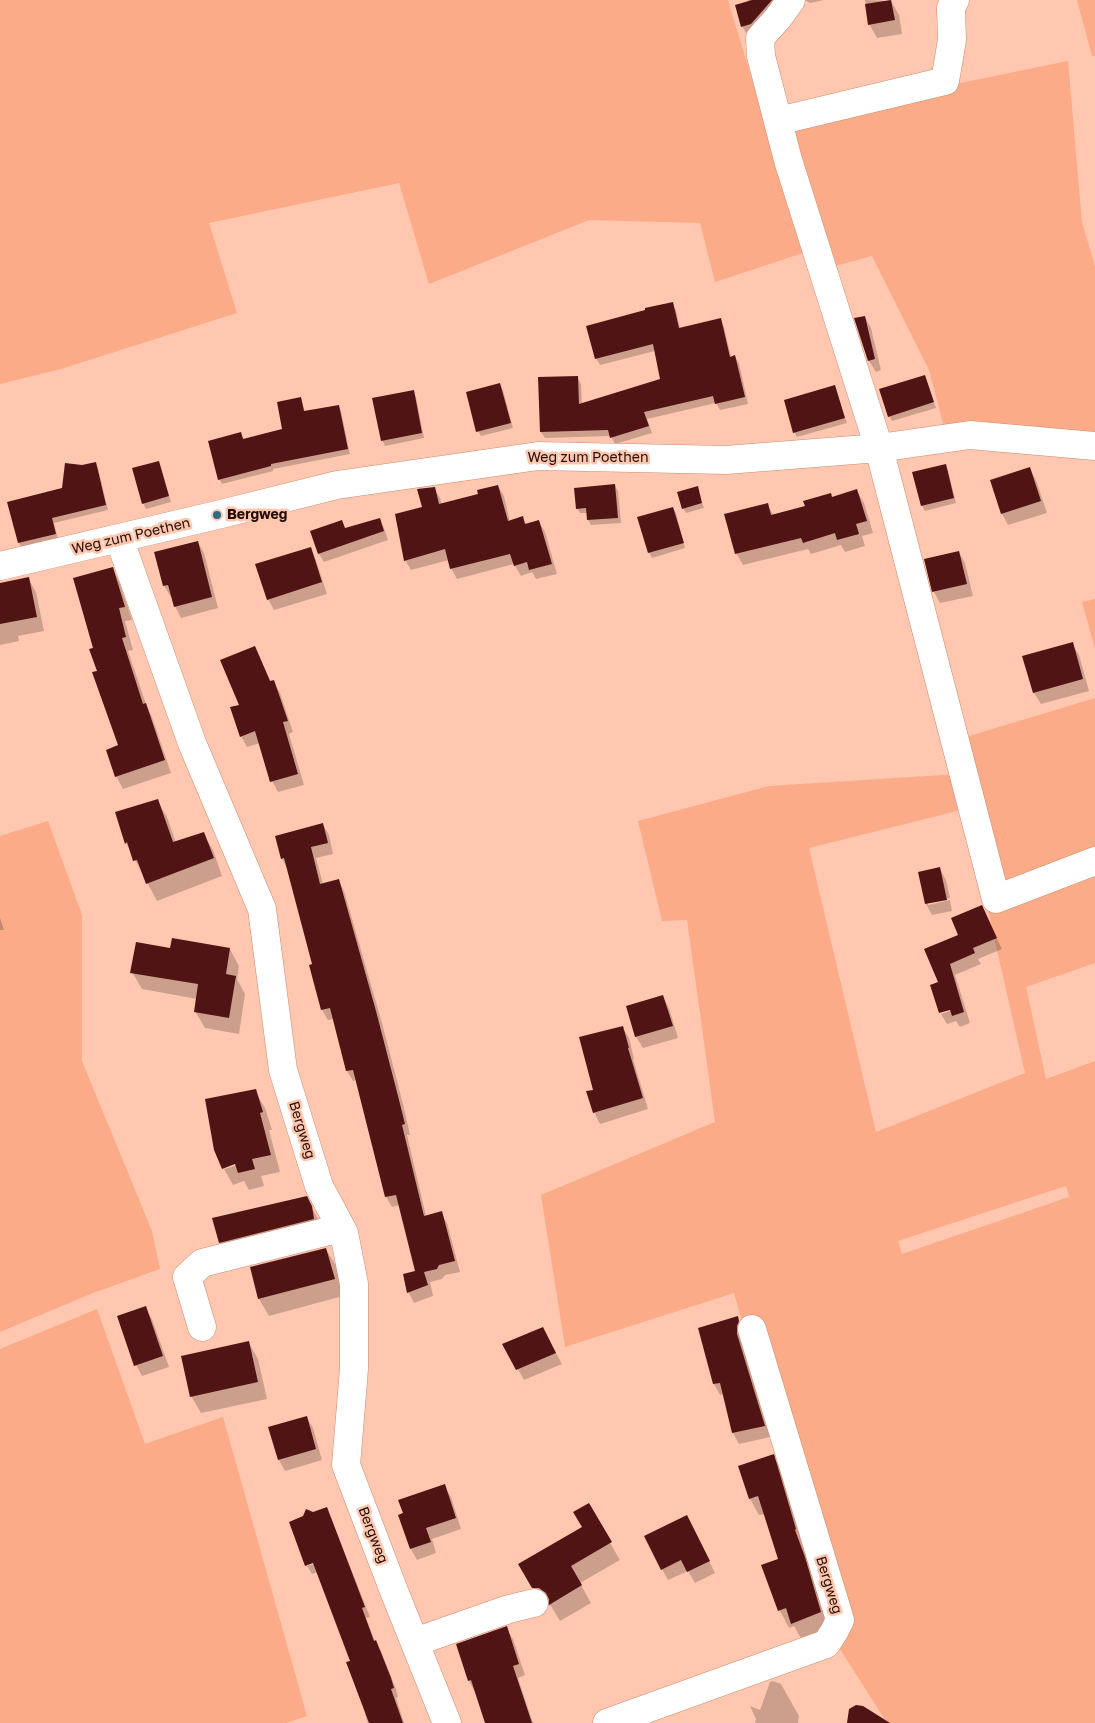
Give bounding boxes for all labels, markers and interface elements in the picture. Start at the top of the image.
street label: Weg zum Poethen [527,450,649,466]
place label: Bergweg [227,507,287,523]
marker: Bergweg [211,509,223,521]
street label: Weg zum Poethen [70,514,192,558]
street label: Bergweg [285,1099,319,1161]
street label: Bergweg [355,1504,391,1566]
street label: Bergweg [812,1554,846,1616]

